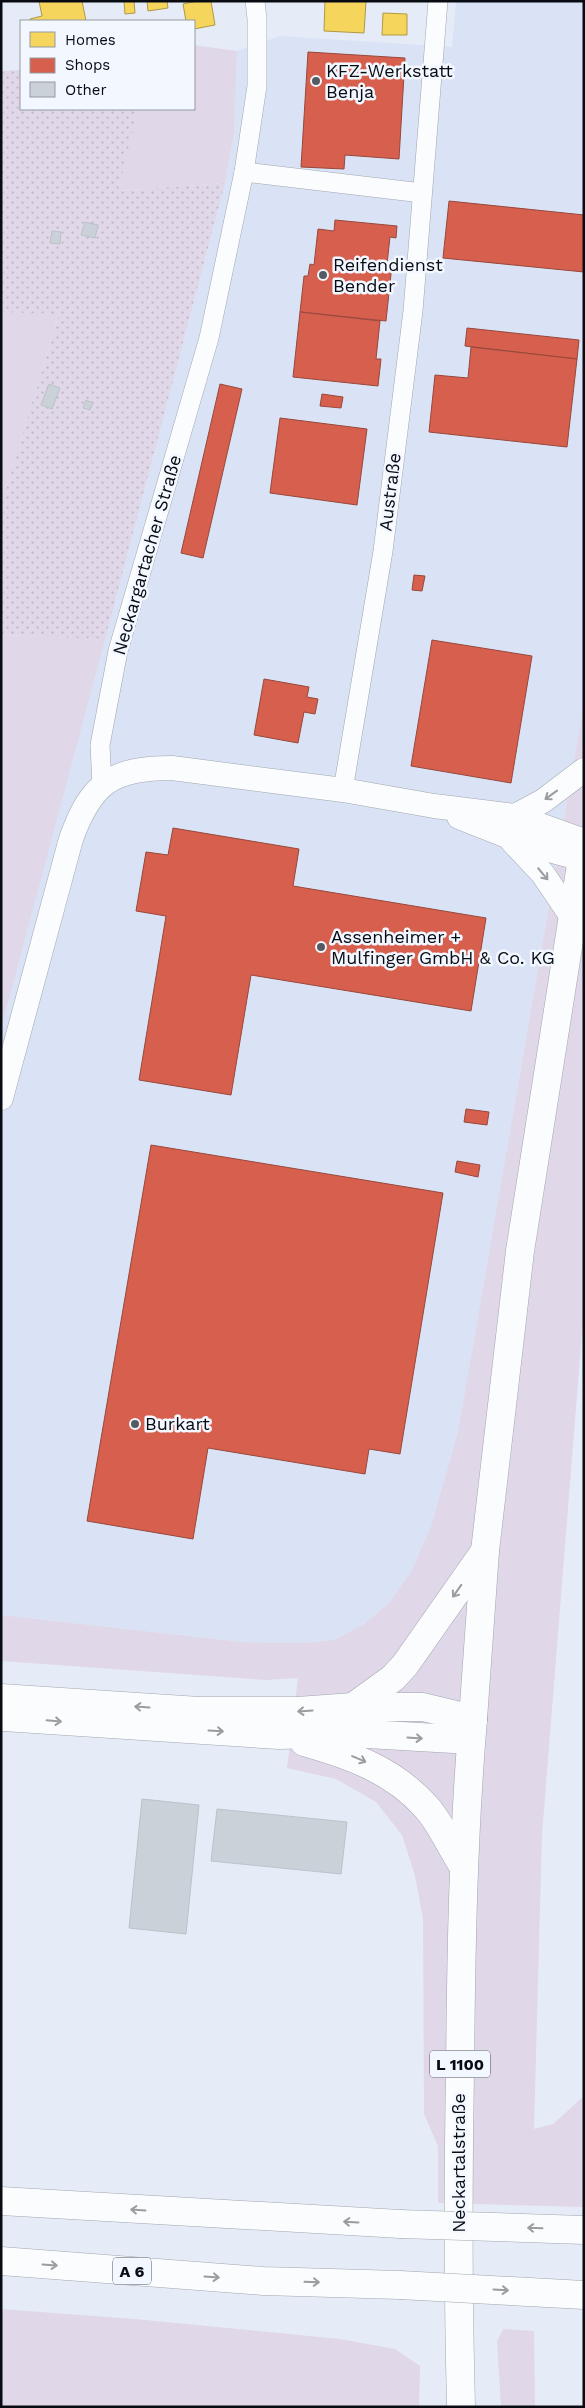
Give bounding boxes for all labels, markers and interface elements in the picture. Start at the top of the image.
legend [20,20,195,110]
text: Homes [65,31,116,49]
text: Shops [65,56,110,74]
place label: KFZ-Werkstatt Benja [326,60,453,102]
marker: KFZ-Werkstatt Benja [310,75,322,87]
text: Other [65,81,107,99]
place label: Reifendienst Bender [333,254,443,296]
marker: Reifendienst Bender [317,269,329,281]
street label: Neckargartacher Straße [108,452,185,657]
street label: Austraße [374,452,405,532]
one-way arrow [545,790,558,801]
one-way arrow [537,867,548,880]
place label: Assenheimer + Mulfinger GmbH & Co. KG [331,926,555,968]
marker: Assenheimer + Mulfinger GmbH & Co. KG [315,941,327,953]
place label: Burkart [145,1413,210,1434]
marker: Burkart [129,1418,141,1430]
one-way arrow [452,1584,462,1598]
one-way arrow [135,1703,151,1712]
one-way arrow [297,1706,313,1715]
one-way arrow [46,1716,62,1726]
one-way arrow [208,1727,224,1736]
one-way arrow [406,1733,422,1742]
one-way arrow [351,1754,366,1764]
road number: L 1100 [430,2050,490,2078]
street label: Neckartalstraße [448,2093,469,2233]
one-way arrow [130,2206,146,2215]
one-way arrow [344,2217,360,2226]
one-way arrow [527,2224,543,2233]
road number: A 6 [113,2258,151,2284]
one-way arrow [42,2260,58,2269]
one-way arrow [204,2272,220,2281]
one-way arrow [304,2278,320,2287]
one-way arrow [493,2286,509,2295]

